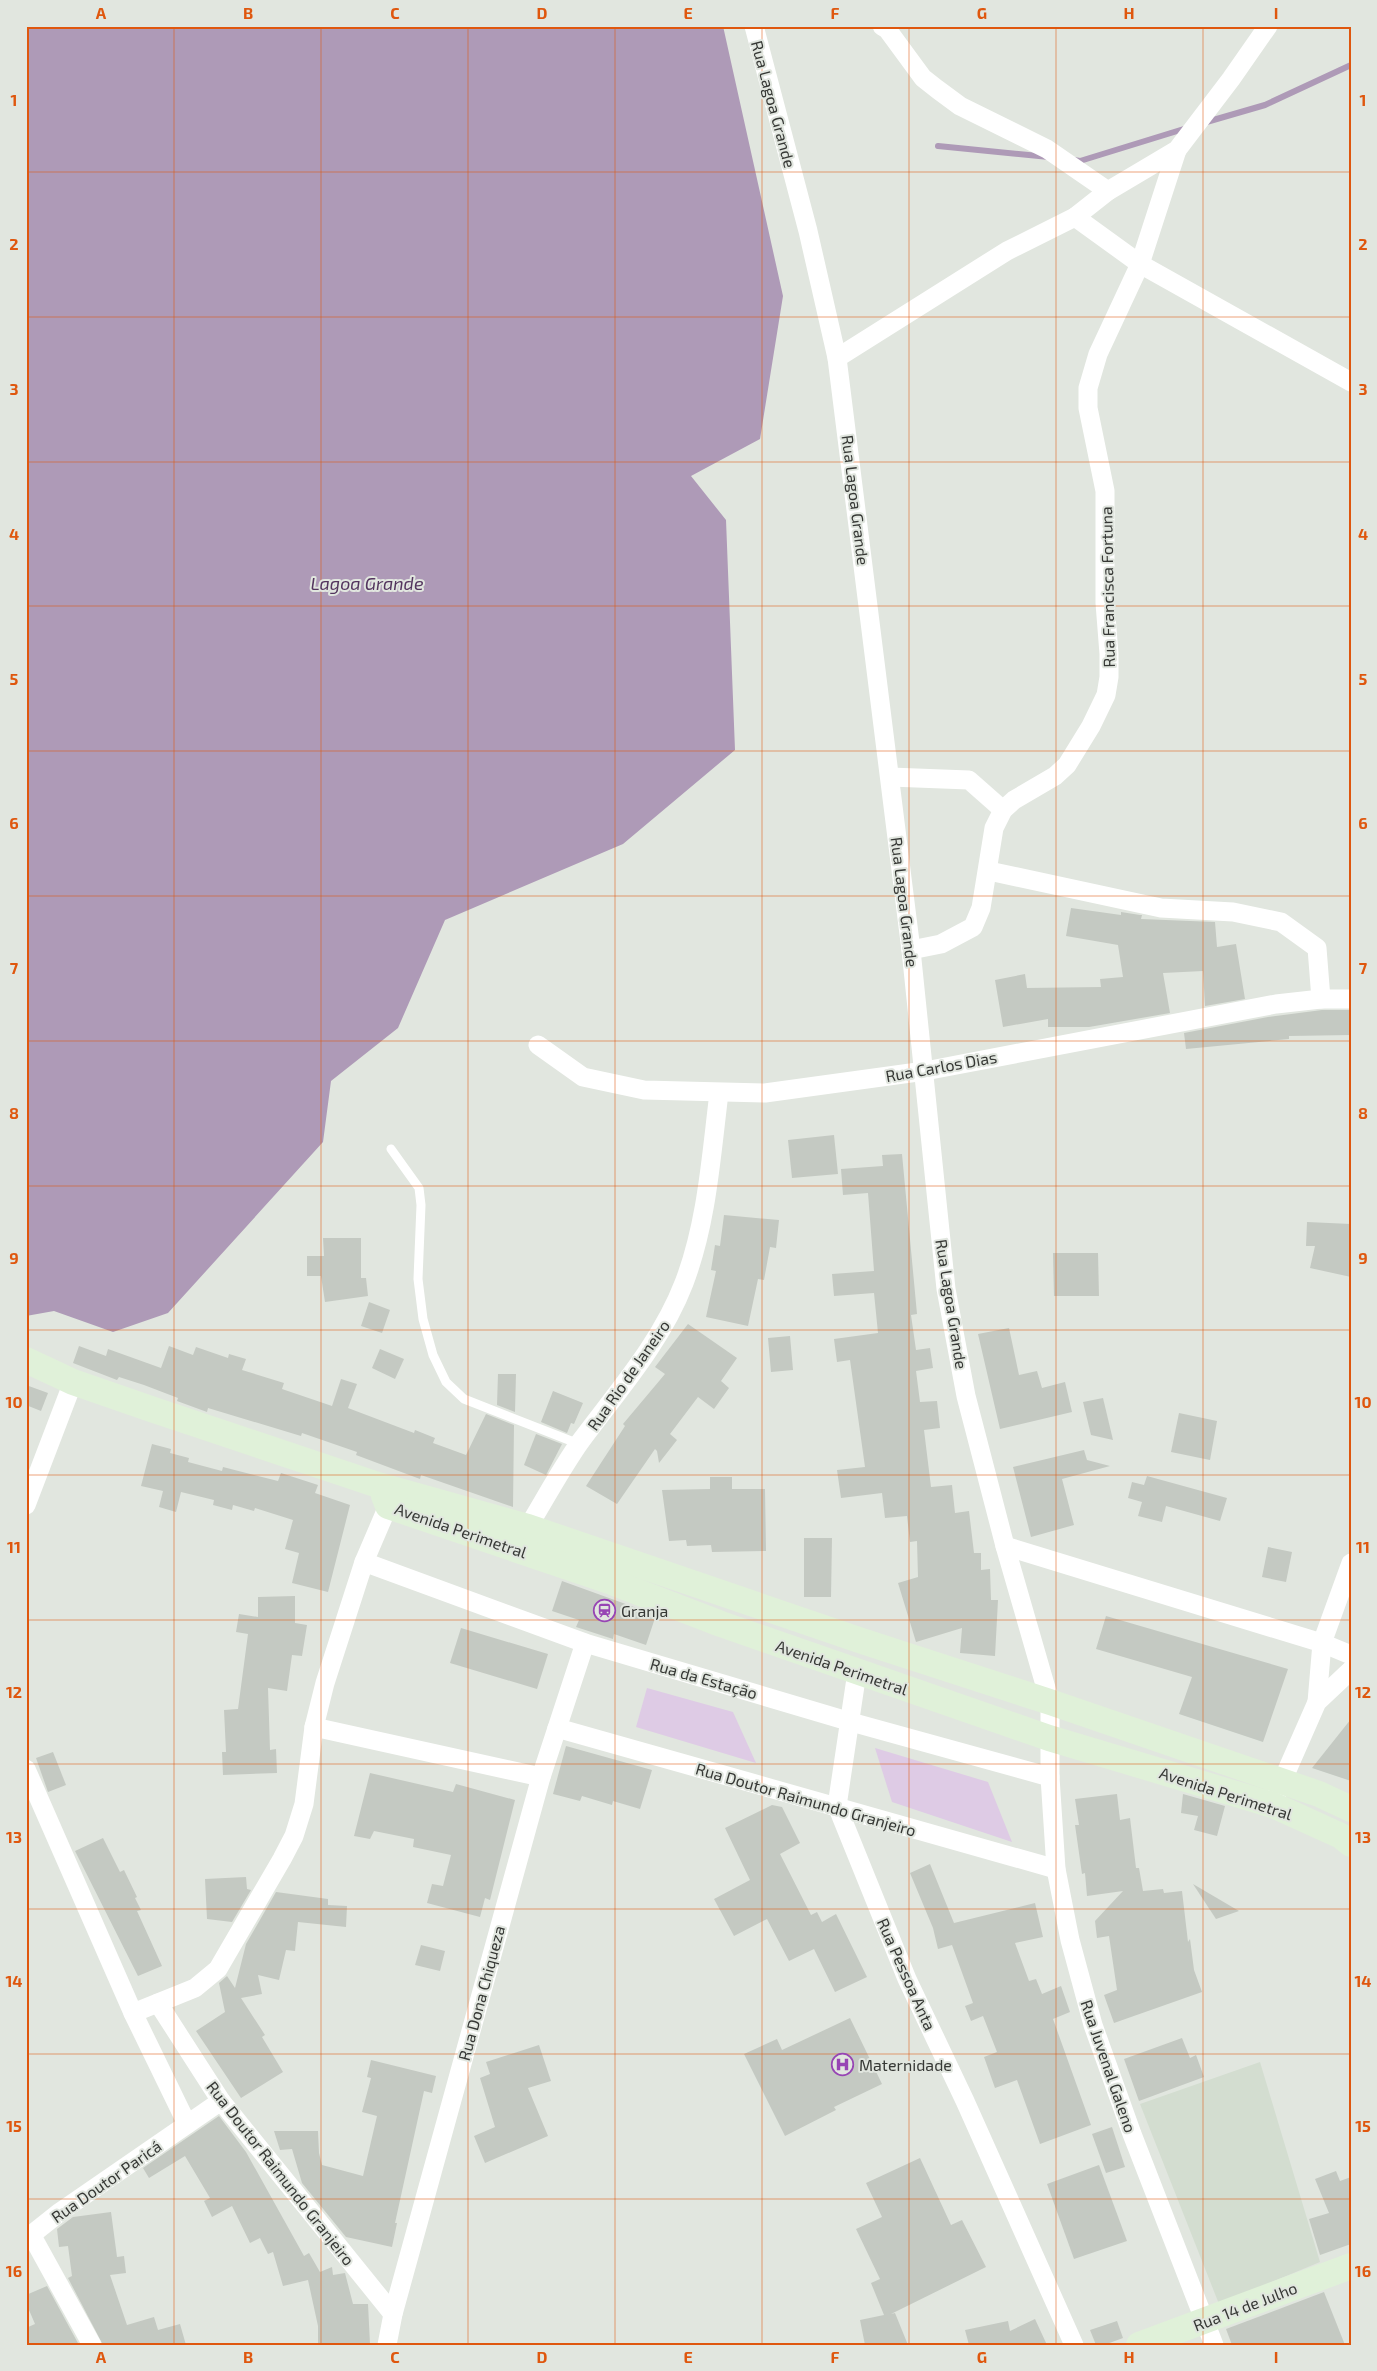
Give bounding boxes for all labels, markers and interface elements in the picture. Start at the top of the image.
text: A [96,3,107,22]
text: B [243,3,253,22]
text: C [390,3,400,22]
text: D [537,3,548,22]
text: E [683,3,693,22]
text: F [831,3,840,22]
text: G [977,3,987,22]
text: H [1123,3,1135,22]
text: I [1274,3,1278,22]
street label: Rua Lagoa Grande [748,38,800,170]
text: 1 [11,90,17,109]
text: 1 [1360,90,1366,109]
text: 2 [9,234,19,253]
text: 2 [1358,234,1368,253]
text: 3 [9,379,19,398]
text: 3 [1358,379,1368,398]
street label: Rua Lagoa Grande [839,434,873,566]
street label: Rua Francisca Fortuna [1096,506,1118,668]
text: 4 [9,524,19,543]
text: 4 [1358,524,1368,543]
water label: Lagoa Grande [310,572,424,594]
text: 5 [10,669,19,688]
text: 5 [1359,669,1368,688]
text: 6 [9,813,19,832]
text: 6 [1358,813,1368,832]
street label: Rua Lagoa Grande [888,836,922,968]
text: 7 [10,958,19,977]
text: 7 [1359,958,1368,977]
street label: Rua Carlos Dias [884,1047,998,1085]
text: 8 [9,1103,19,1122]
text: 8 [1358,1103,1368,1122]
street label: Rua Lagoa Grande [932,1238,972,1370]
text: 9 [9,1248,19,1267]
text: 9 [1358,1248,1368,1267]
street label: Rua Rio de Janeiro [583,1316,673,1434]
text: 10 [5,1392,23,1411]
text: 10 [1354,1392,1372,1411]
street label: Avenida Perimetral [392,1498,530,1562]
text: 11 [7,1537,21,1556]
text: 11 [1356,1537,1370,1556]
station icon: Granja [593,1598,617,1622]
place label: Granja [621,1601,668,1621]
street label: Avenida Perimetral [773,1635,911,1699]
street label: Rua da Estação [648,1654,760,1703]
text: 12 [6,1682,22,1701]
text: 12 [1355,1682,1371,1701]
street label: Rua Doutor Raimundo Granjeiro [693,1758,918,1841]
street label: Avenida Perimetral [1157,1763,1295,1823]
text: 13 [6,1827,22,1846]
text: 13 [1355,1827,1371,1846]
street label: Rua Pessoa Anta [874,1915,940,2033]
street label: Rua Dona Chiqueza [454,1923,508,2063]
text: 14 [5,1971,23,1990]
text: 14 [1354,1971,1372,1990]
street label: Rua Juvenal Galeno [1077,1997,1141,2135]
hospital icon: Maternidade [831,2052,855,2076]
place label: Maternidade [859,2055,952,2074]
street label: Rua Doutor Raimundo Granjeiro [202,2077,359,2269]
text: 15 [6,2116,22,2135]
text: 15 [1355,2116,1371,2135]
street label: Rua Doutor Paricá [47,2136,165,2226]
text: 16 [6,2261,22,2280]
text: 16 [1355,2261,1371,2280]
street label: Rua 14 de Julho [1190,2277,1300,2335]
text: A [96,2347,107,2366]
text: B [243,2347,253,2366]
text: C [390,2347,400,2366]
text: D [537,2347,548,2366]
text: E [683,2347,693,2366]
text: F [831,2347,840,2366]
text: G [977,2347,987,2366]
text: H [1123,2347,1135,2366]
text: I [1274,2347,1278,2366]

